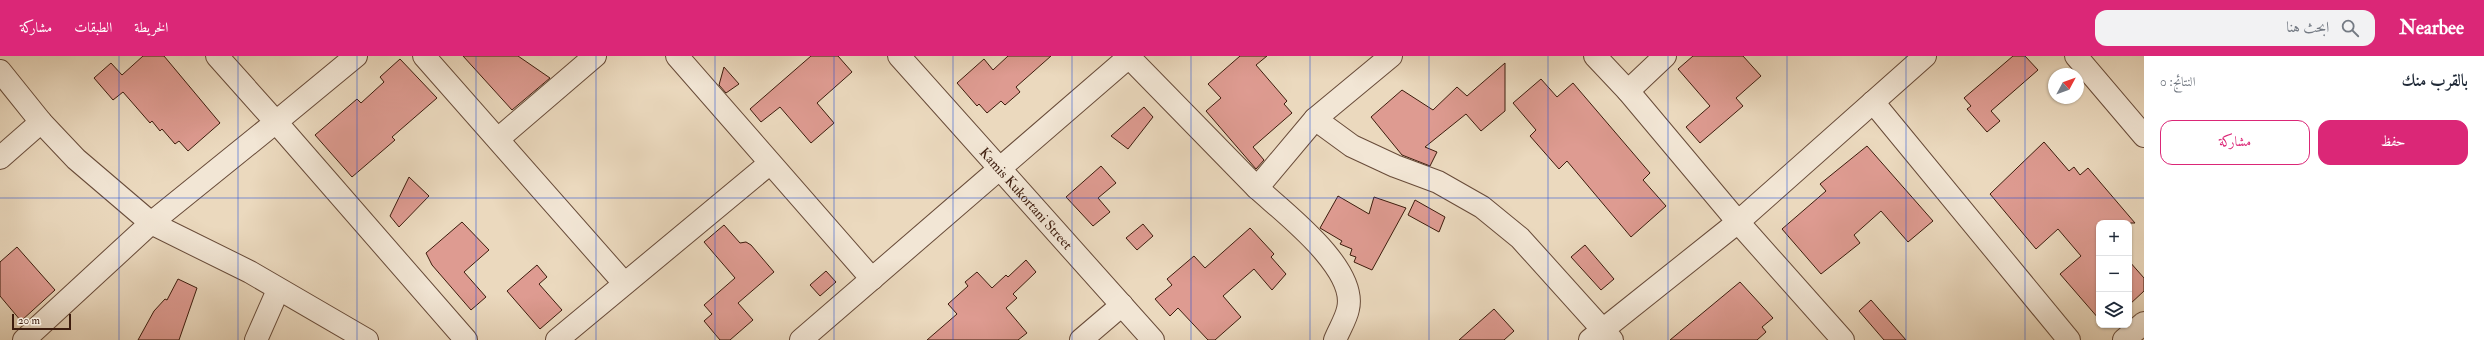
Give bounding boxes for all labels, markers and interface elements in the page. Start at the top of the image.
search box [2095,10,2375,46]
text: Nearbee [2399,16,2464,40]
icon: search [2339,17,2361,39]
text: ابحث هنا [2286,18,2329,37]
text: مشاركة [20,19,52,36]
text: الطبقات [74,19,112,36]
text: الخريطة [134,19,168,36]
north arrow [2048,68,2084,104]
text: بالقرب منك [2402,70,2468,91]
text: النتائج: 0 [2160,74,2195,90]
button: مشاركة [2160,120,2310,165]
button: حفظ [2318,120,2468,165]
street label: Kamis Kukortani Street [976,144,1076,254]
map controls [2096,220,2132,328]
button: + [2096,220,2132,256]
button: − [2096,256,2132,292]
button: layers [2096,292,2132,328]
scale bar [12,312,71,331]
text: 20 m [18,314,40,327]

